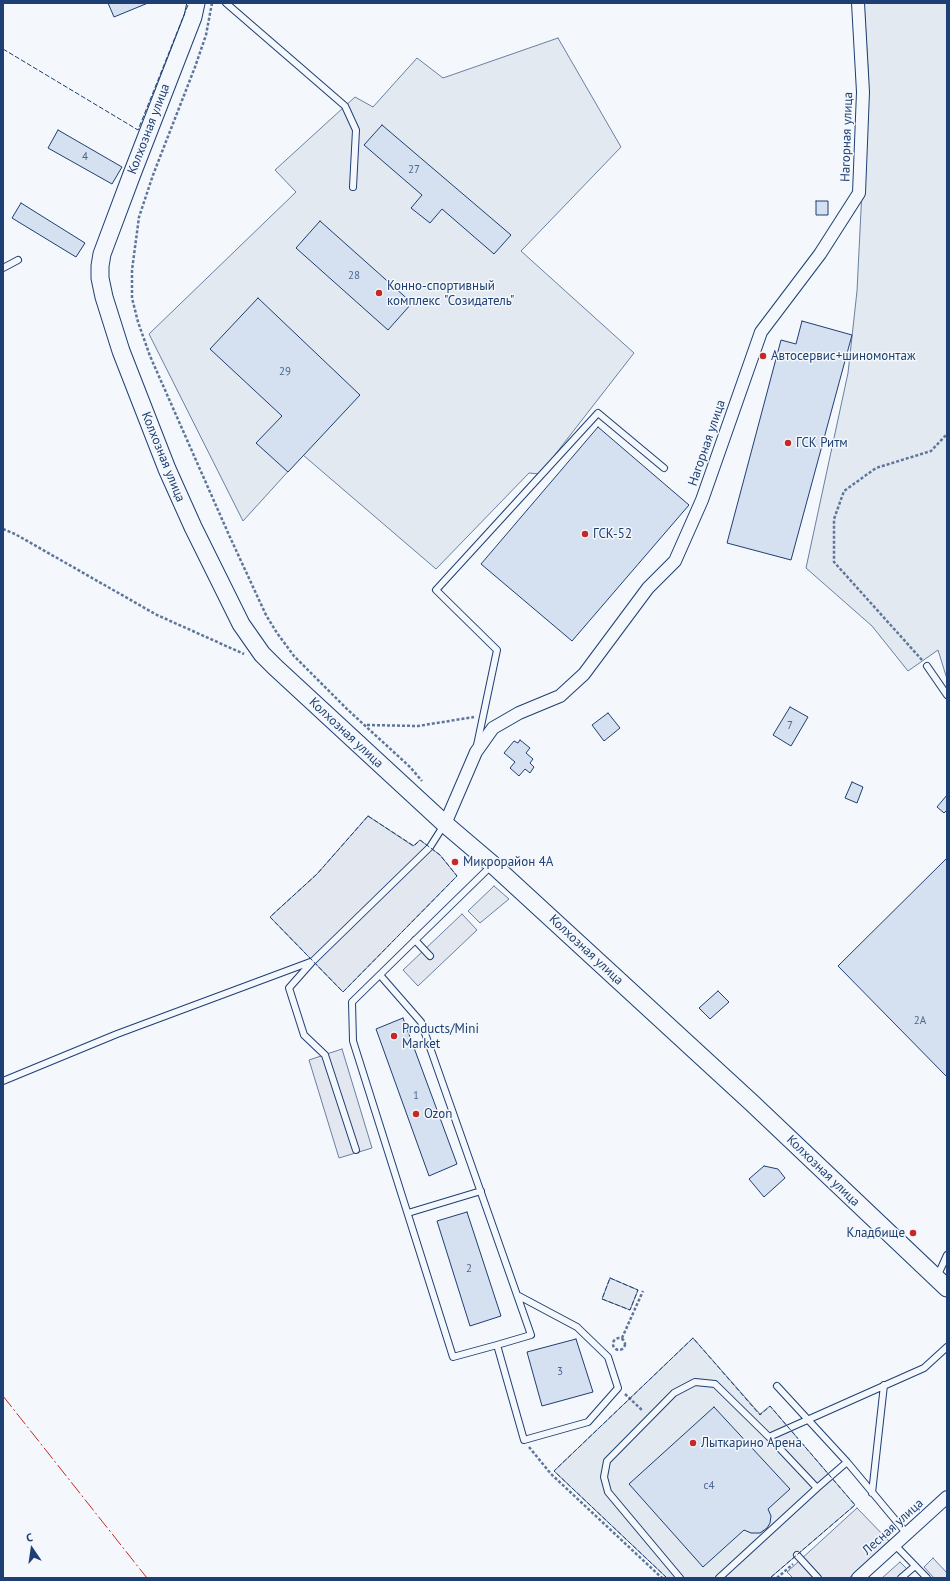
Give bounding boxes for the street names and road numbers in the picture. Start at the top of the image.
street label: Колхозная улица [125,81,173,177]
street label: Нагорная улица [838,92,856,182]
street label: Нагорная улица [685,398,729,488]
street label: Колхозная улица [138,410,188,504]
street label: Колхозная улица [306,695,386,771]
street label: Колхозная улица [546,912,626,988]
street label: Колхозная улица [783,1132,863,1210]
street label: Лесная улица [859,1496,927,1558]

